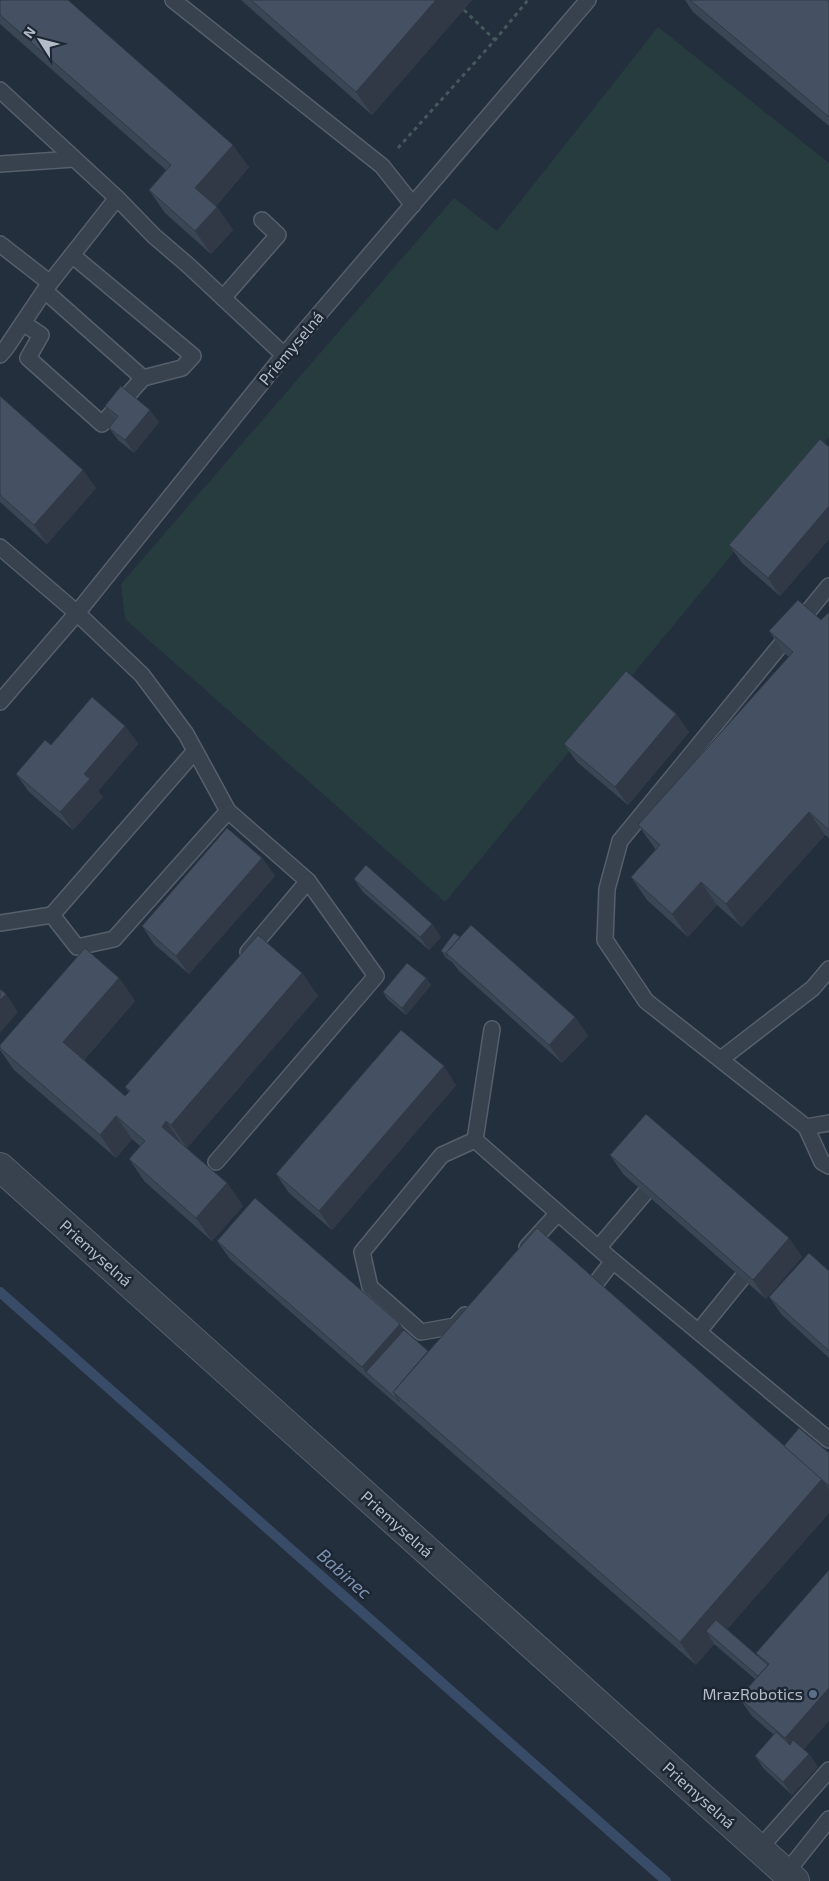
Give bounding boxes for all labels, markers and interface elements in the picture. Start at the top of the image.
north arrow [15,15,65,65]
text: N [19,23,39,41]
street label: Priemyselná [254,307,327,388]
street label: Priemyselná [56,1215,136,1290]
street label: Priemyselná [357,1486,437,1561]
water label: Babinec [313,1543,376,1603]
place label: MrazRobotics [703,1684,803,1703]
marker: MrazRobotics [807,1688,819,1700]
street label: Priemyselná [659,1757,739,1832]

